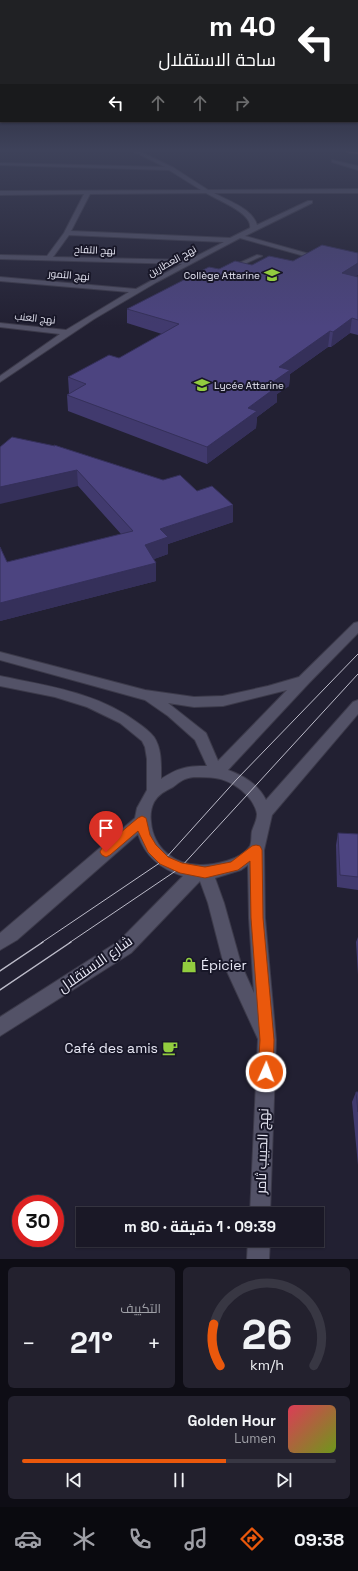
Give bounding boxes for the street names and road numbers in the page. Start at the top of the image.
street label: نهج العطارين [145,242,199,280]
street label: نهج التفاح [74,243,116,257]
street label: نهج التمور [47,267,90,283]
street label: نهج العنب [14,309,56,327]
street label: شارع الاستقلال [54,932,136,996]
street label: نهج الحبيب ثامر [251,1108,272,1195]

